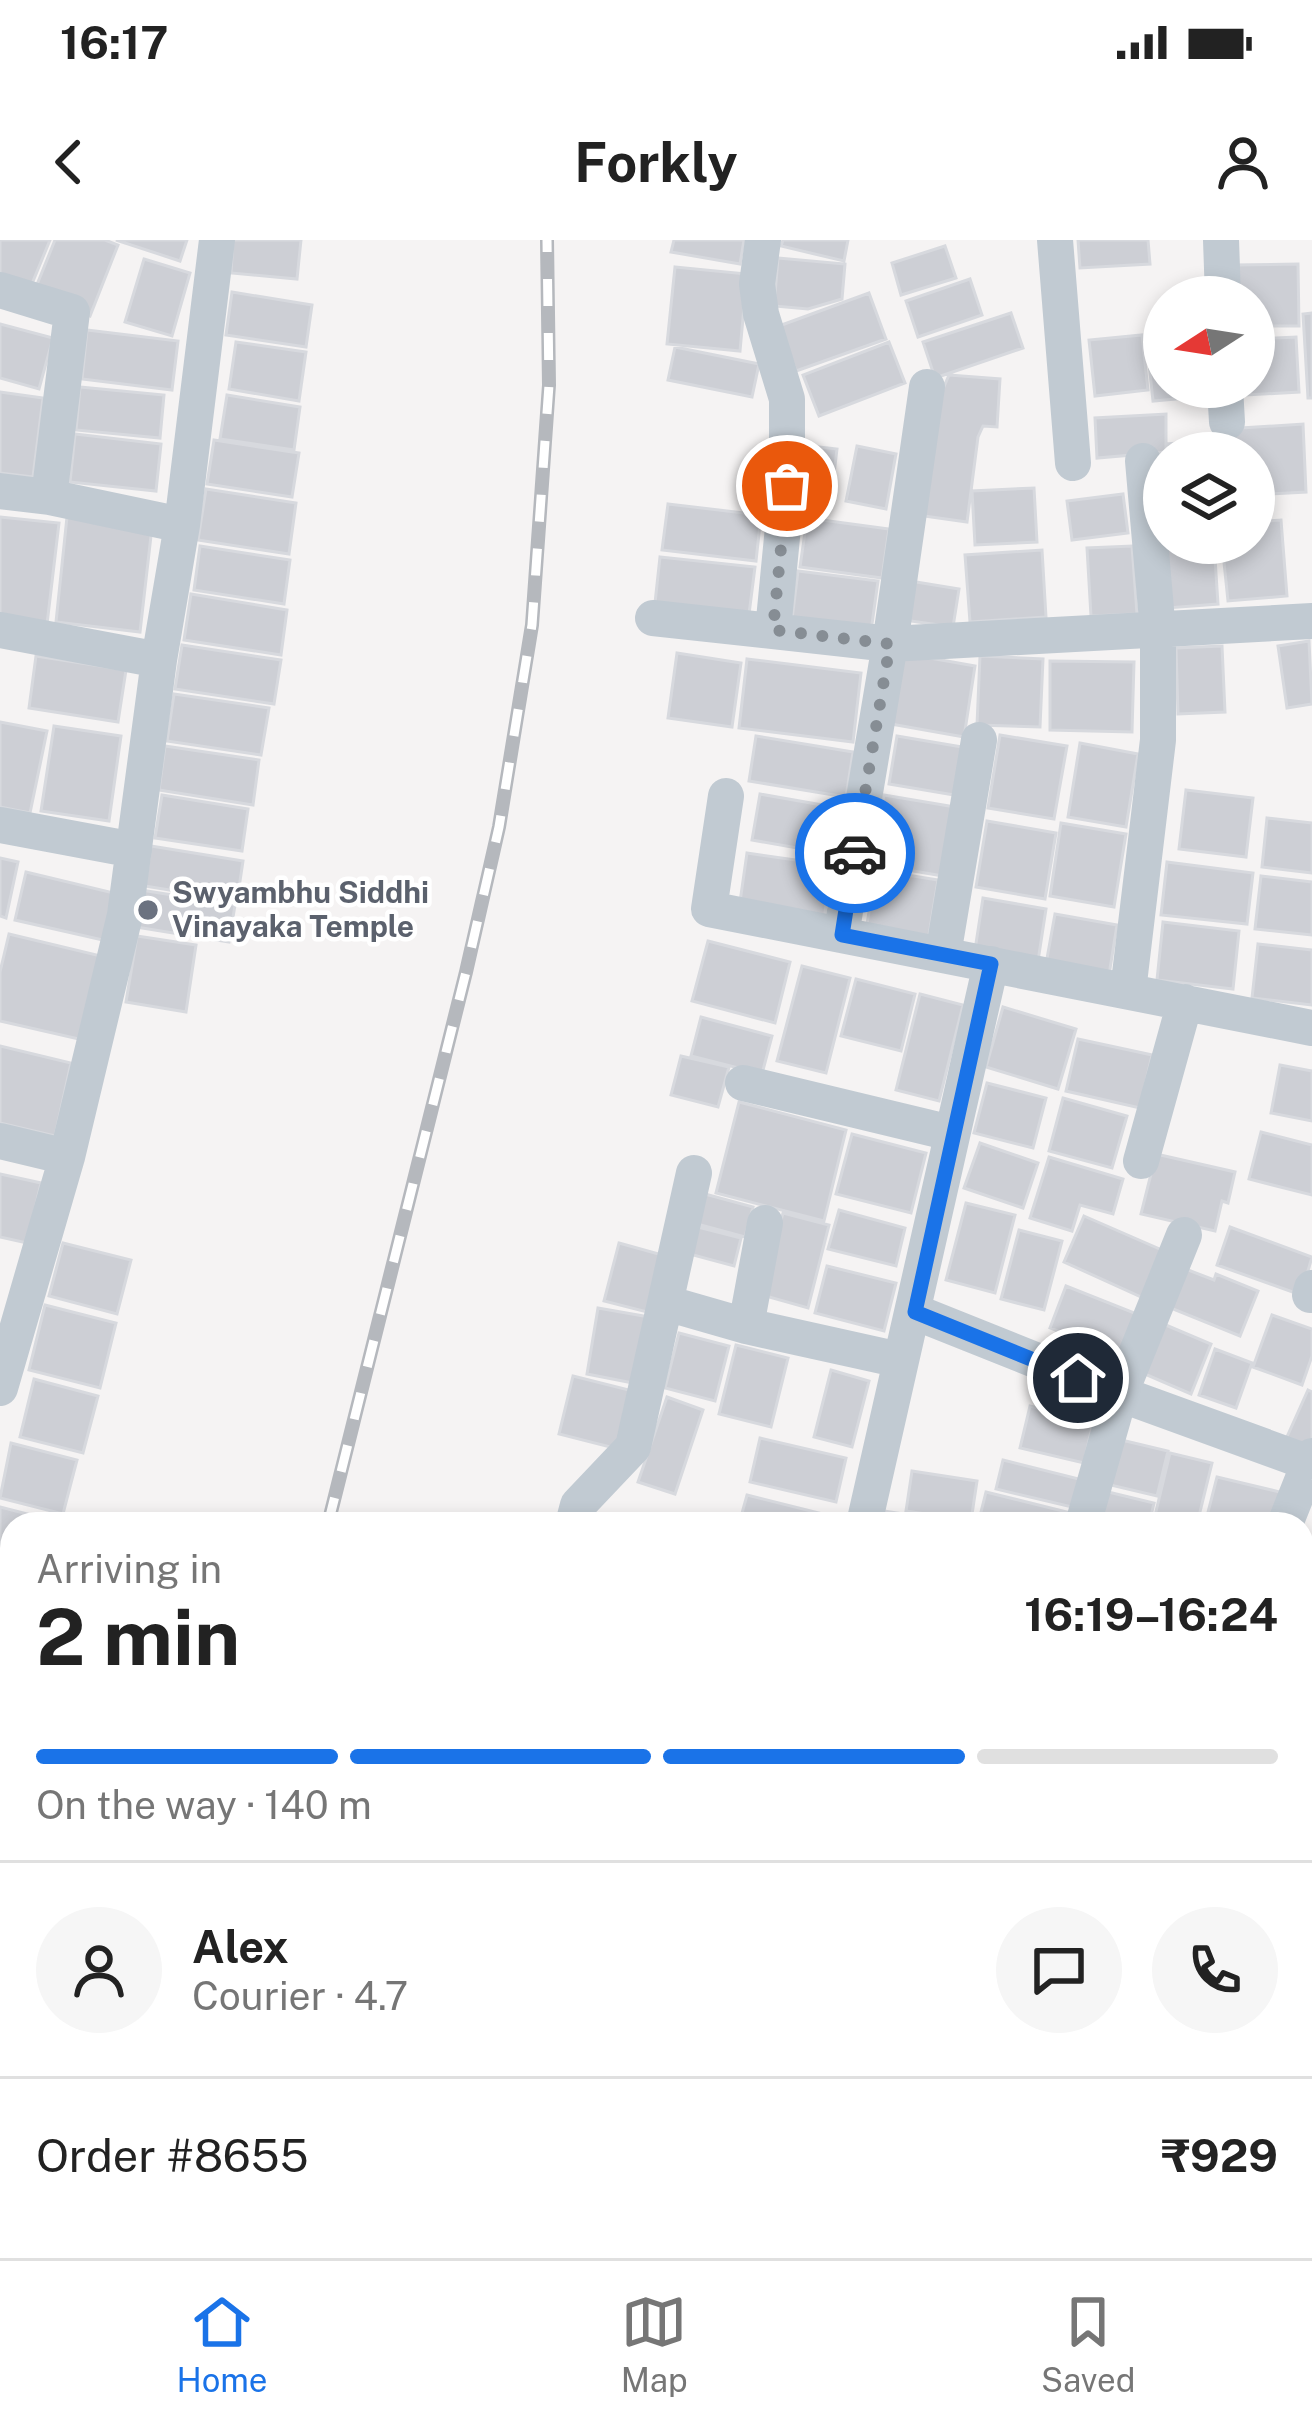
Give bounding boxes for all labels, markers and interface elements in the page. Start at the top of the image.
text: 16:17 [60,16,169,69]
icon: back [36,129,102,195]
icon: person [1210,129,1276,195]
text: Forkly [574,131,738,194]
north arrow [1143,276,1275,408]
map controls [1143,276,1275,564]
button: layers [1143,432,1275,564]
pin [736,435,838,537]
icon: bag [754,453,820,519]
courier [795,793,915,913]
icon: car [822,820,888,886]
place label: Swyambhu Siddhi Vinayaka Temple [172,874,429,944]
marker: Swyambhu Siddhi Vinayaka Temple [135,897,161,923]
pin [1027,1327,1129,1429]
icon: home [1045,1345,1111,1411]
text: Arriving in [36,1546,222,1592]
text: 16:19–16:24 [1024,1588,1278,1641]
text: 2 min [36,1591,240,1683]
text: On the way · 140 m [36,1782,372,1828]
button: person [36,1907,162,2033]
button: chat [996,1907,1122,2033]
button: phone [1152,1907,1278,2033]
text: Alex [192,1920,289,1973]
text: Courier · 4.7 [192,1973,408,2019]
text: Order #8655 [36,2129,308,2182]
text: ₹929 [1161,2129,1278,2182]
tab: Home [177,2289,268,2399]
tab: Map [621,2289,688,2399]
tab: Saved [1041,2289,1135,2399]

